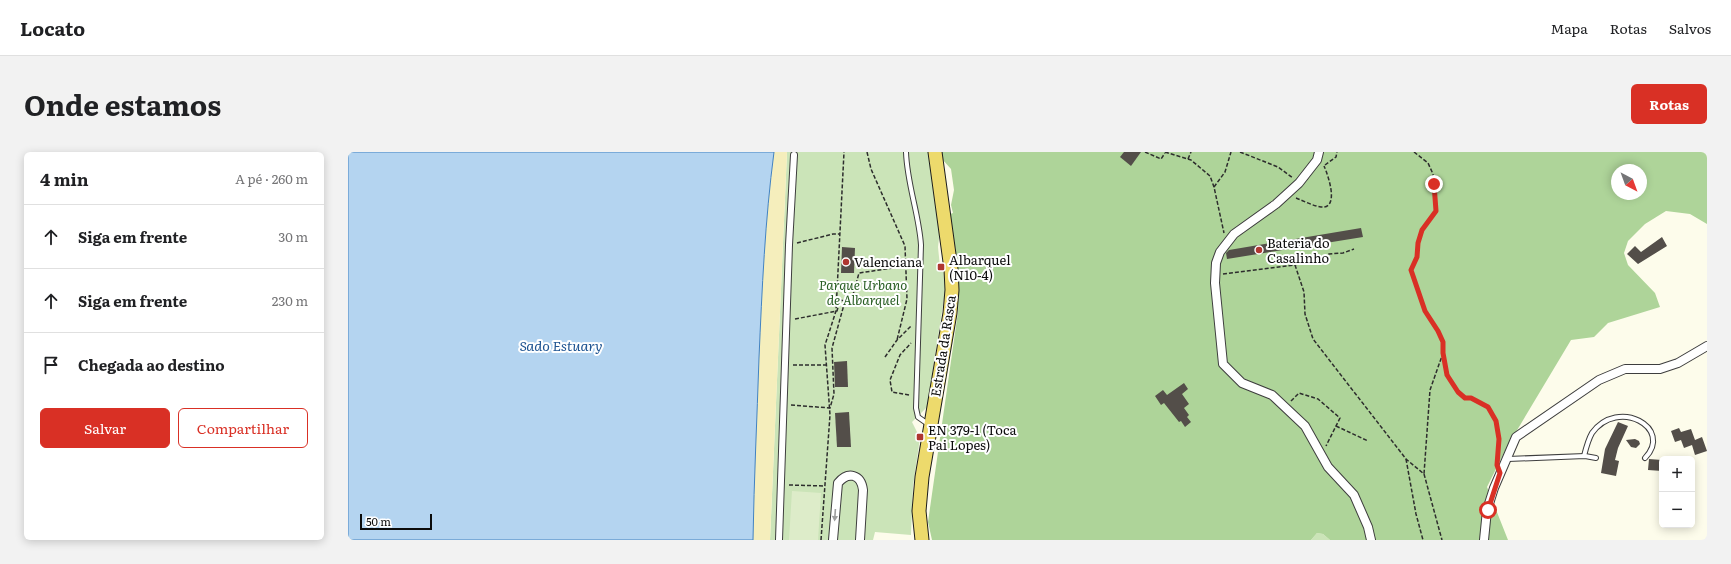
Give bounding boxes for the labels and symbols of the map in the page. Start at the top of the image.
north arrow [1611,164,1647,200]
route end [1425,175,1443,193]
place label: Bateria do Casalinho [1267,233,1330,267]
marker: Bateria do Casalinho [1254,245,1264,255]
place label: Albarquel (N10-4) [949,250,1011,284]
place label: Valenciana [854,252,922,271]
marker: Valenciana [841,257,851,267]
marker: Albarquel (N10-4) [936,262,946,272]
park label: Parque Urbano de Albarquel [819,275,907,309]
street label: Estrada da Rasca [925,294,960,398]
water label: Sado Estuary [519,335,603,355]
place label: EN 379-1 (Toca Pai Lopes) [928,420,1016,454]
marker: EN 379-1 (Toca Pai Lopes) [915,432,925,442]
route start [1479,501,1497,519]
one-way arrow [832,509,838,522]
scale bar [360,512,432,531]

